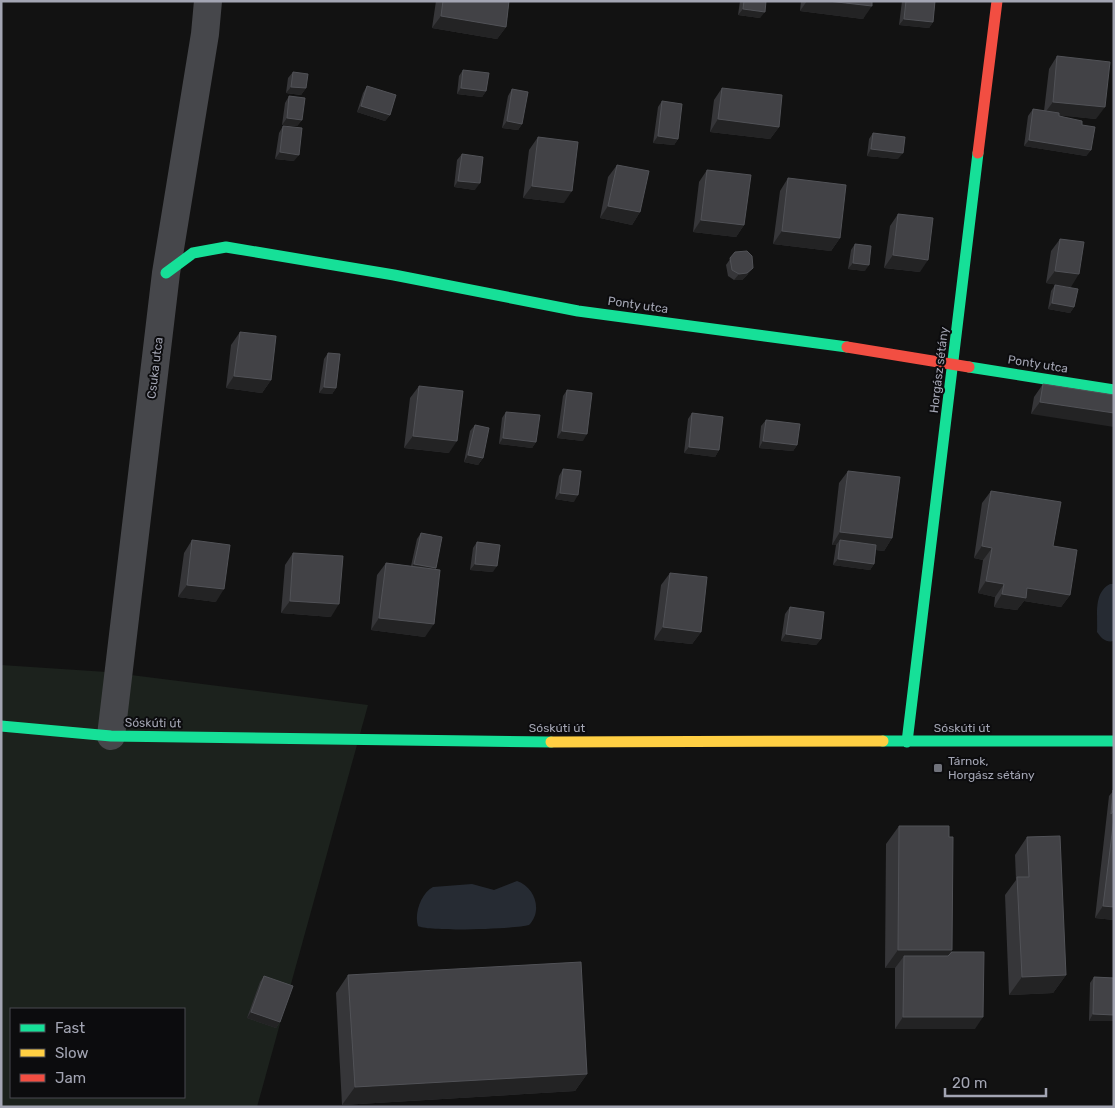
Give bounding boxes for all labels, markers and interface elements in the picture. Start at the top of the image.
street label: Ponty utca [607,294,669,316]
street label: Horgász sétány [927,326,951,414]
street label: Csuka utca [144,336,166,400]
street label: Ponty utca [1007,352,1069,376]
street label: Sóskúti út [125,716,182,730]
street label: Sóskúti út [529,721,585,735]
street label: Sóskúti út [934,721,990,735]
place label: Tárnok, Horgász sétány [948,754,1035,782]
marker: Tárnok, Horgász sétány [932,762,944,774]
legend [10,1008,185,1098]
text: Fast [55,1019,85,1037]
text: Slow [55,1044,88,1062]
scale bar [945,1066,1046,1098]
text: Jam [55,1069,86,1087]
text: 20 m [952,1074,987,1092]

